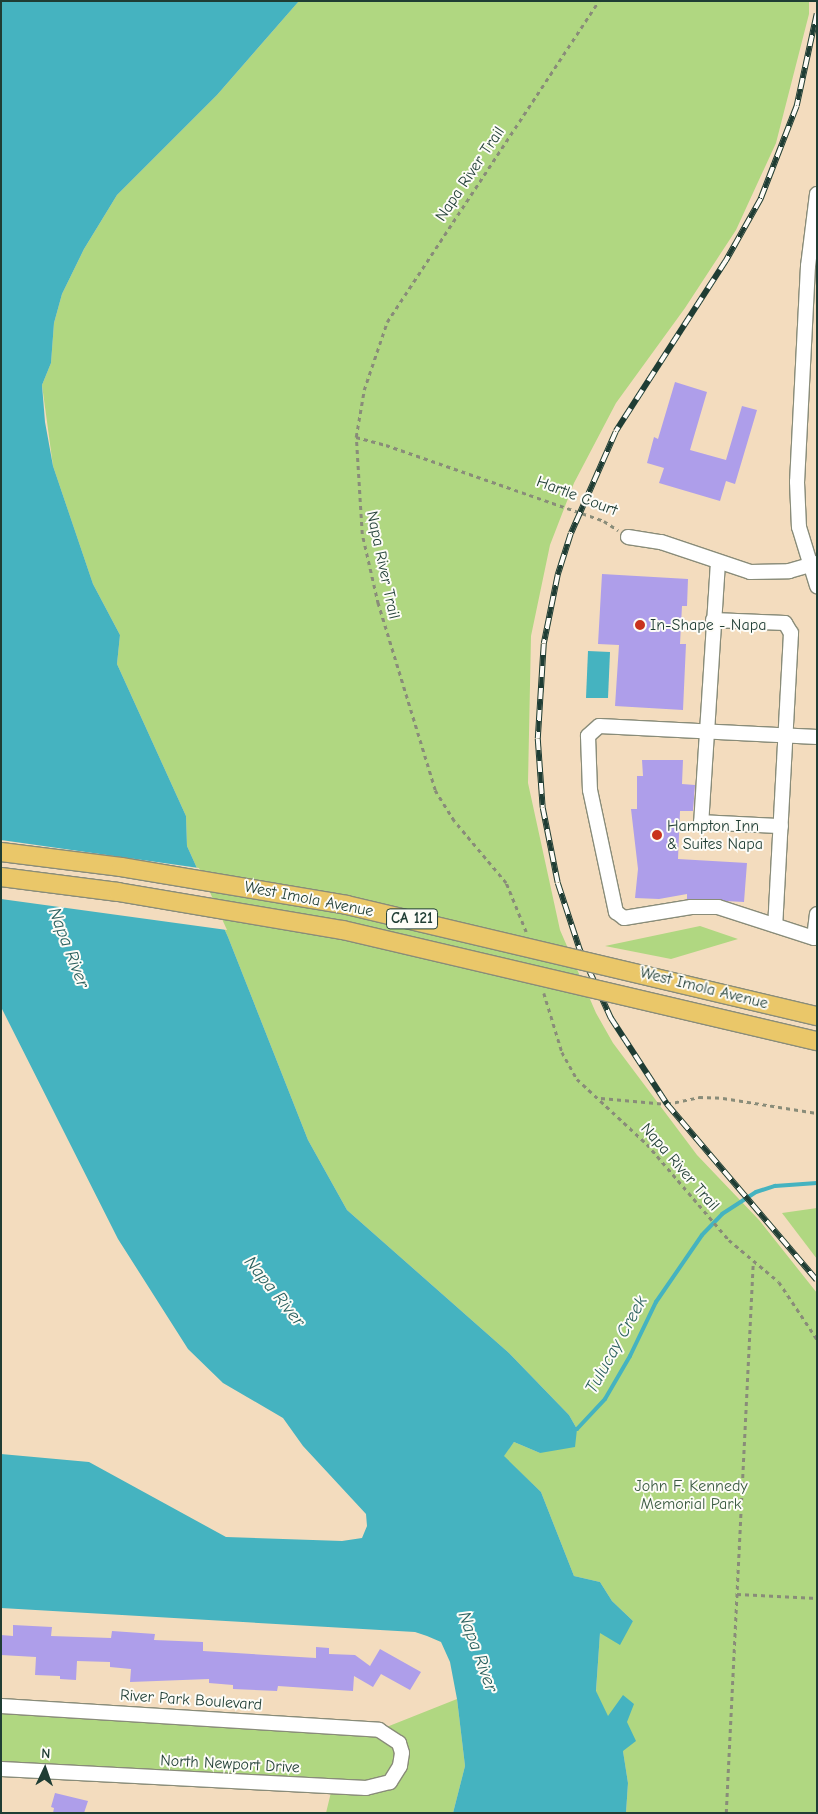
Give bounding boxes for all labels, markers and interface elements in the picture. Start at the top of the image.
street label: Napa River Trail [431,123,509,225]
street label: Hartle Court [534,472,620,520]
street label: Napa River Trail [362,509,404,621]
place label: In-Shape - Napa [650,615,766,635]
marker: In-Shape - Napa [634,619,646,631]
place label: Hampton Inn & Suites Napa [667,816,763,854]
marker: Hampton Inn & Suites Napa [651,829,663,841]
street label: West Imola Avenue [243,877,375,921]
water label: Napa River [43,905,93,991]
road number: CA 121 [386,906,438,932]
street label: West Imola Avenue [638,963,770,1013]
street label: Napa River Trail [637,1119,723,1215]
water label: Napa River [239,1252,309,1332]
water label: Tulucay Creek [581,1292,653,1398]
park label: John F. Kennedy Memorial Park [634,1476,748,1514]
water label: Napa River [452,1609,502,1695]
street label: River Park Boulevard [119,1685,263,1715]
north arrow [20,1744,70,1794]
text: N [41,1745,51,1762]
street label: North Newport Drive [160,1751,300,1777]

